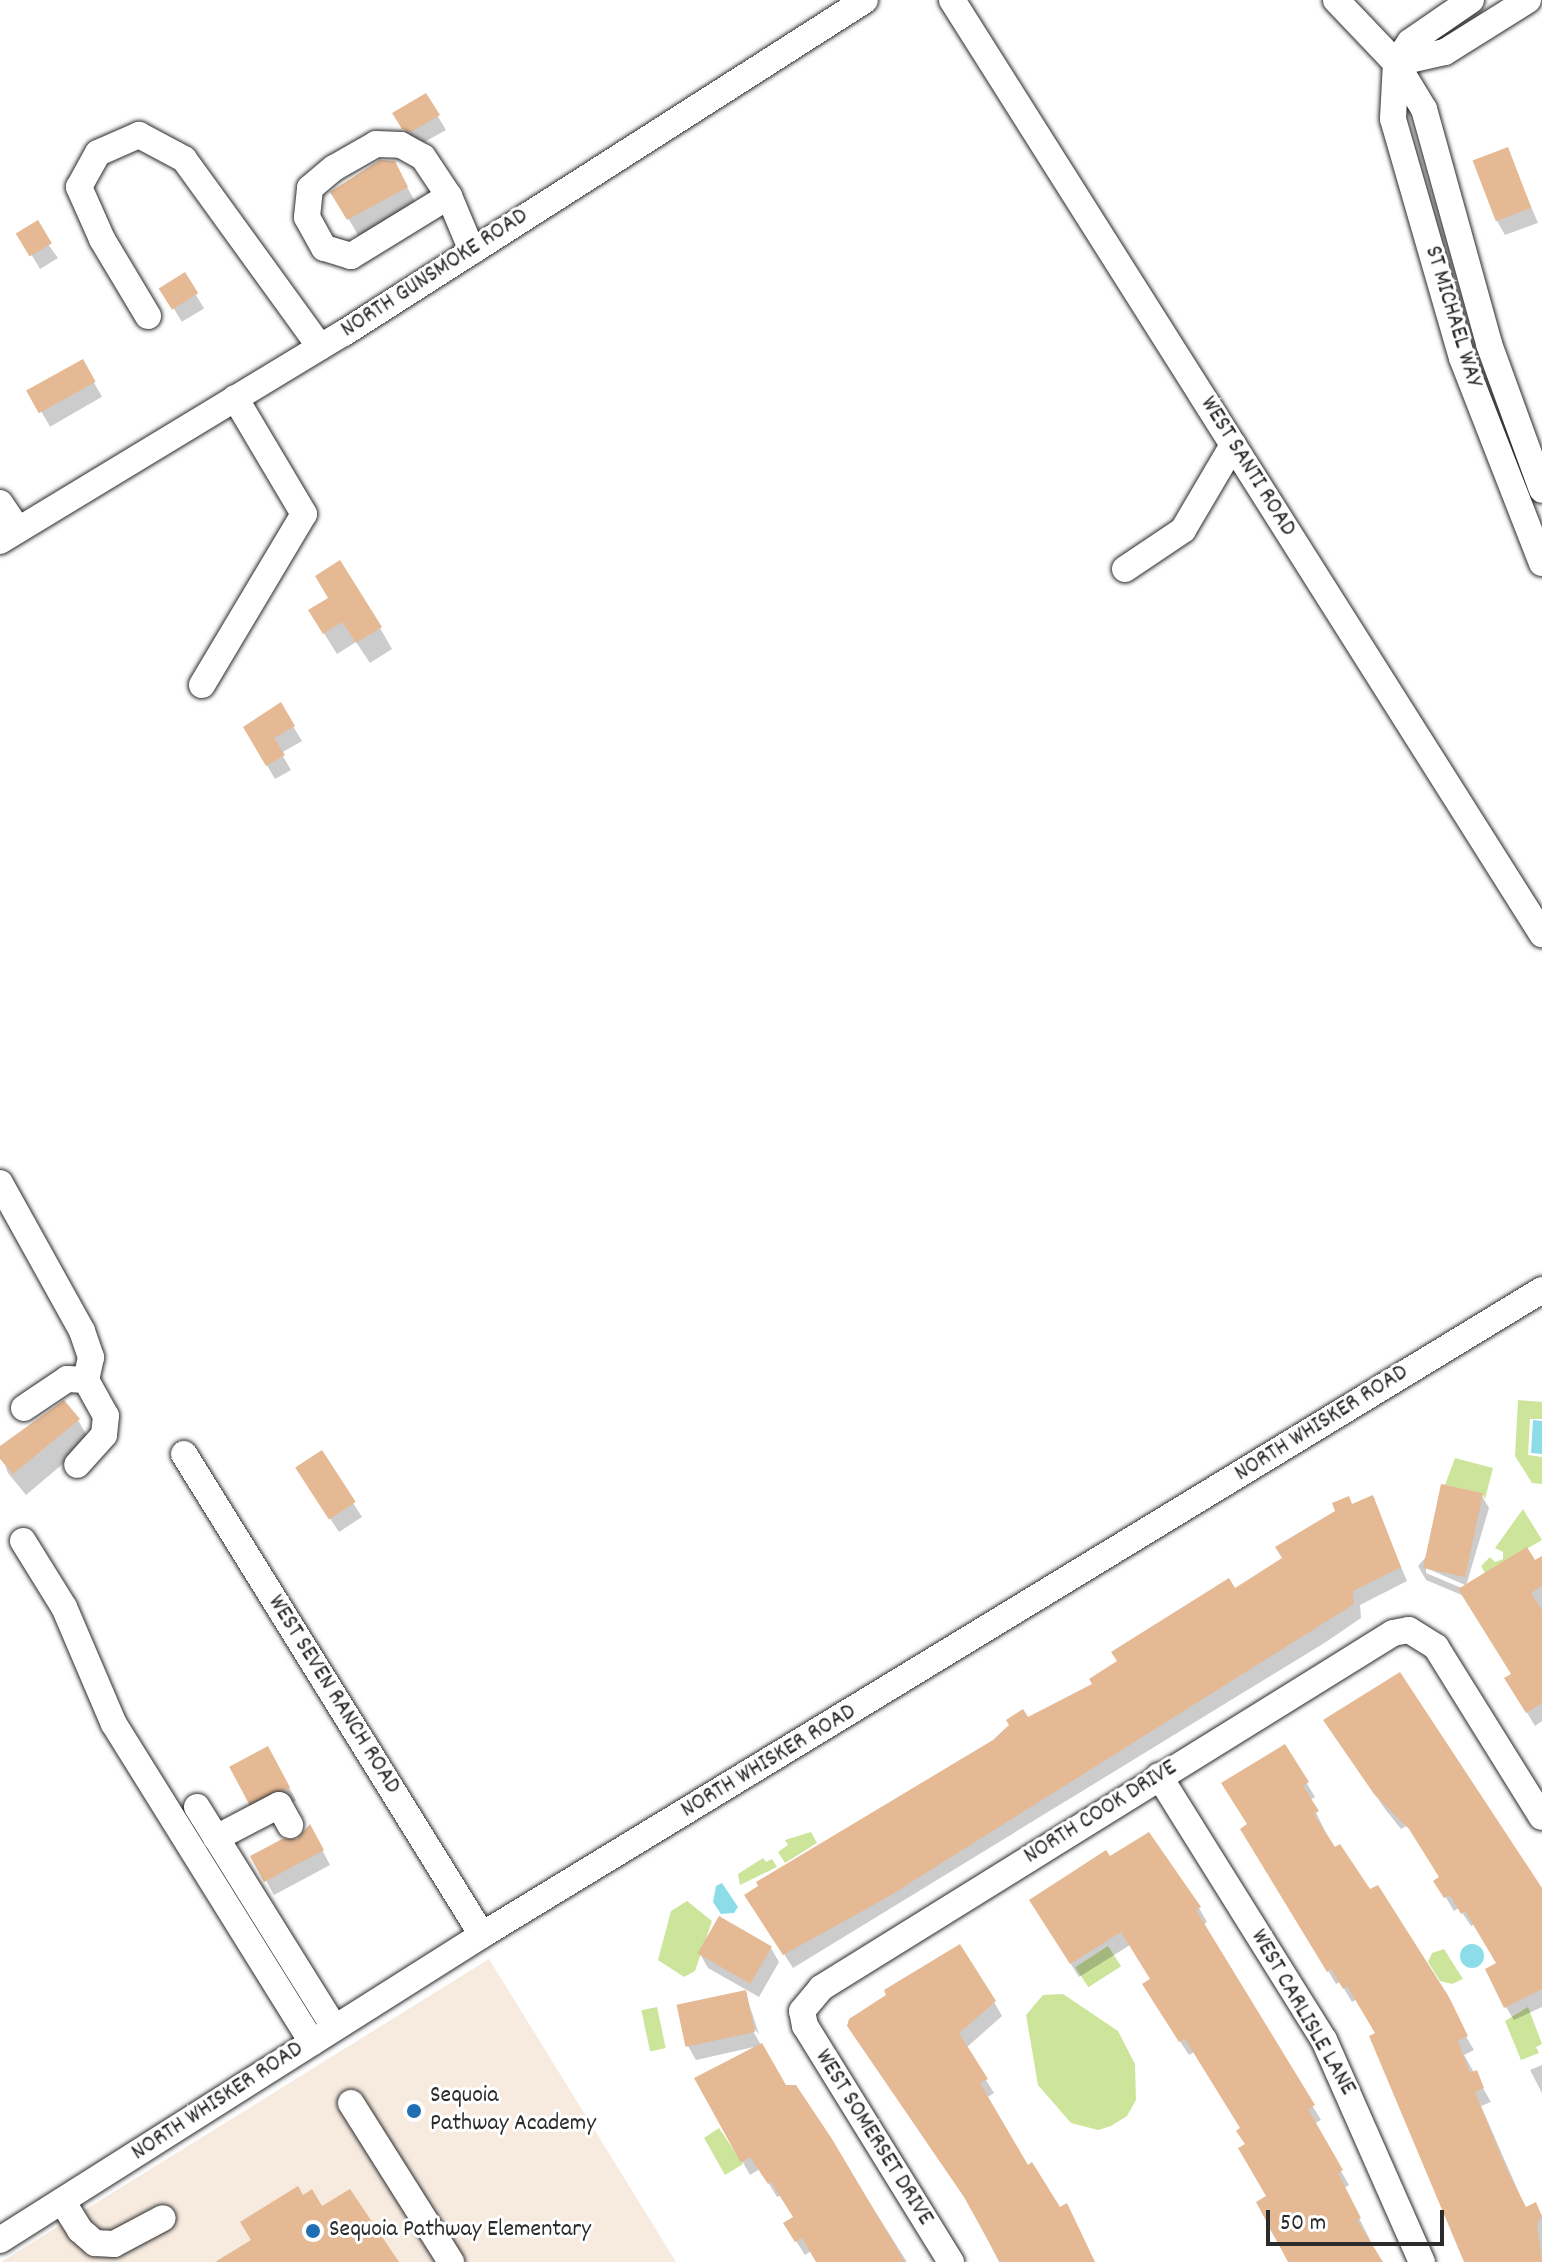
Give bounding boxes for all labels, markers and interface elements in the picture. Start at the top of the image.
street label: NORTH GUNSMOKE ROAD [336,203,534,345]
street label: ST MICHAEL WAY [1417,243,1487,391]
street label: WEST SANTI ROAD [1193,392,1301,542]
street label: NORTH WHISKER ROAD [1230,1359,1414,1489]
street label: WEST SEVEN RANCH ROAD [260,1590,406,1800]
street label: NORTH WHISKER ROAD [676,1698,862,1826]
street label: NORTH COOK DRIVE [1019,1755,1183,1871]
street label: WEST CARLISLE LANE [1243,1925,1361,2101]
street label: NORTH WHISKER ROAD [127,2036,309,2168]
street label: WEST SOMERSET DRIVE [807,2045,939,2231]
place label: Sequoia Pathway Academy [430,2083,596,2139]
marker: Sequoia Pathway Academy [405,2102,423,2120]
scale bar [1270,2194,1448,2244]
text: 50 m [1280,2207,1326,2241]
place label: Sequoia Pathway Elementary [329,2217,591,2245]
marker: Sequoia Pathway Elementary [304,2222,322,2240]

